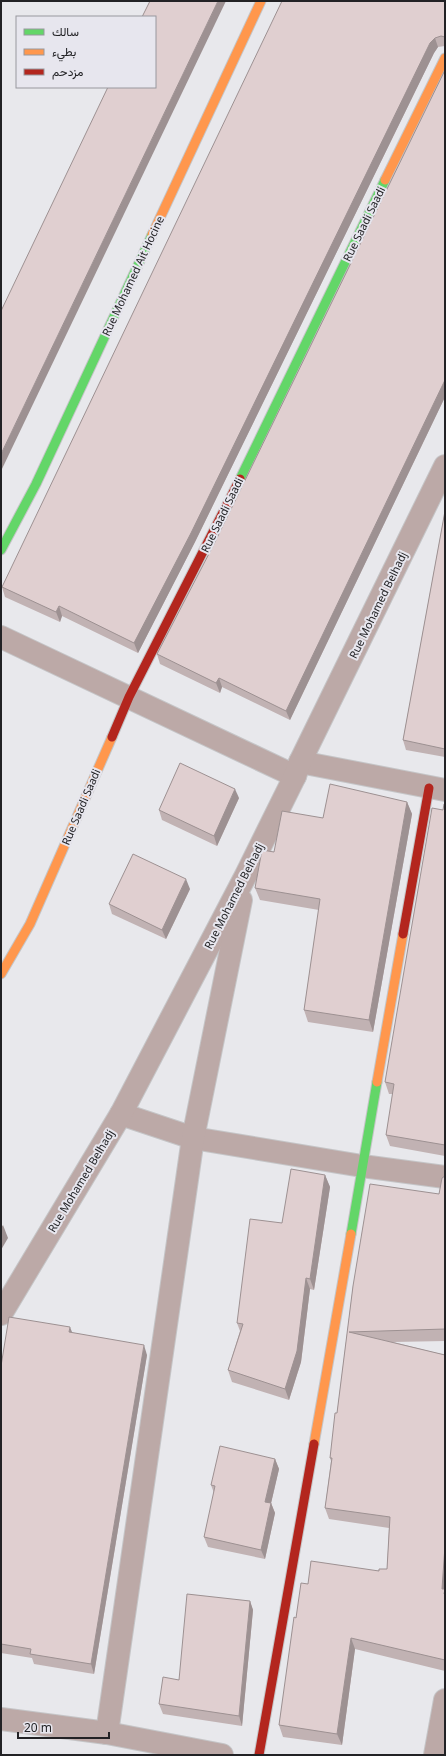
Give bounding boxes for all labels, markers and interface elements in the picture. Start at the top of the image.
legend [16,16,156,88]
text: سالك [52,23,79,40]
text: بطيء [52,43,76,62]
text: مزدحم [52,63,83,80]
street label: Rue Saadi Saadi [339,184,388,264]
street label: Rue Mohamed Ait Hocine [98,213,167,338]
street label: Rue Saadi Saadi [197,475,246,555]
street label: Rue Mohamed Belhadj [345,549,410,661]
street label: Rue Saadi Saadi [58,766,103,847]
street label: Rue Mohamed Belhadj [200,840,267,951]
street label: Rue Mohamed Belhadj [44,1127,117,1235]
scale bar [18,1714,109,1740]
text: 20 m [24,1719,52,1736]

